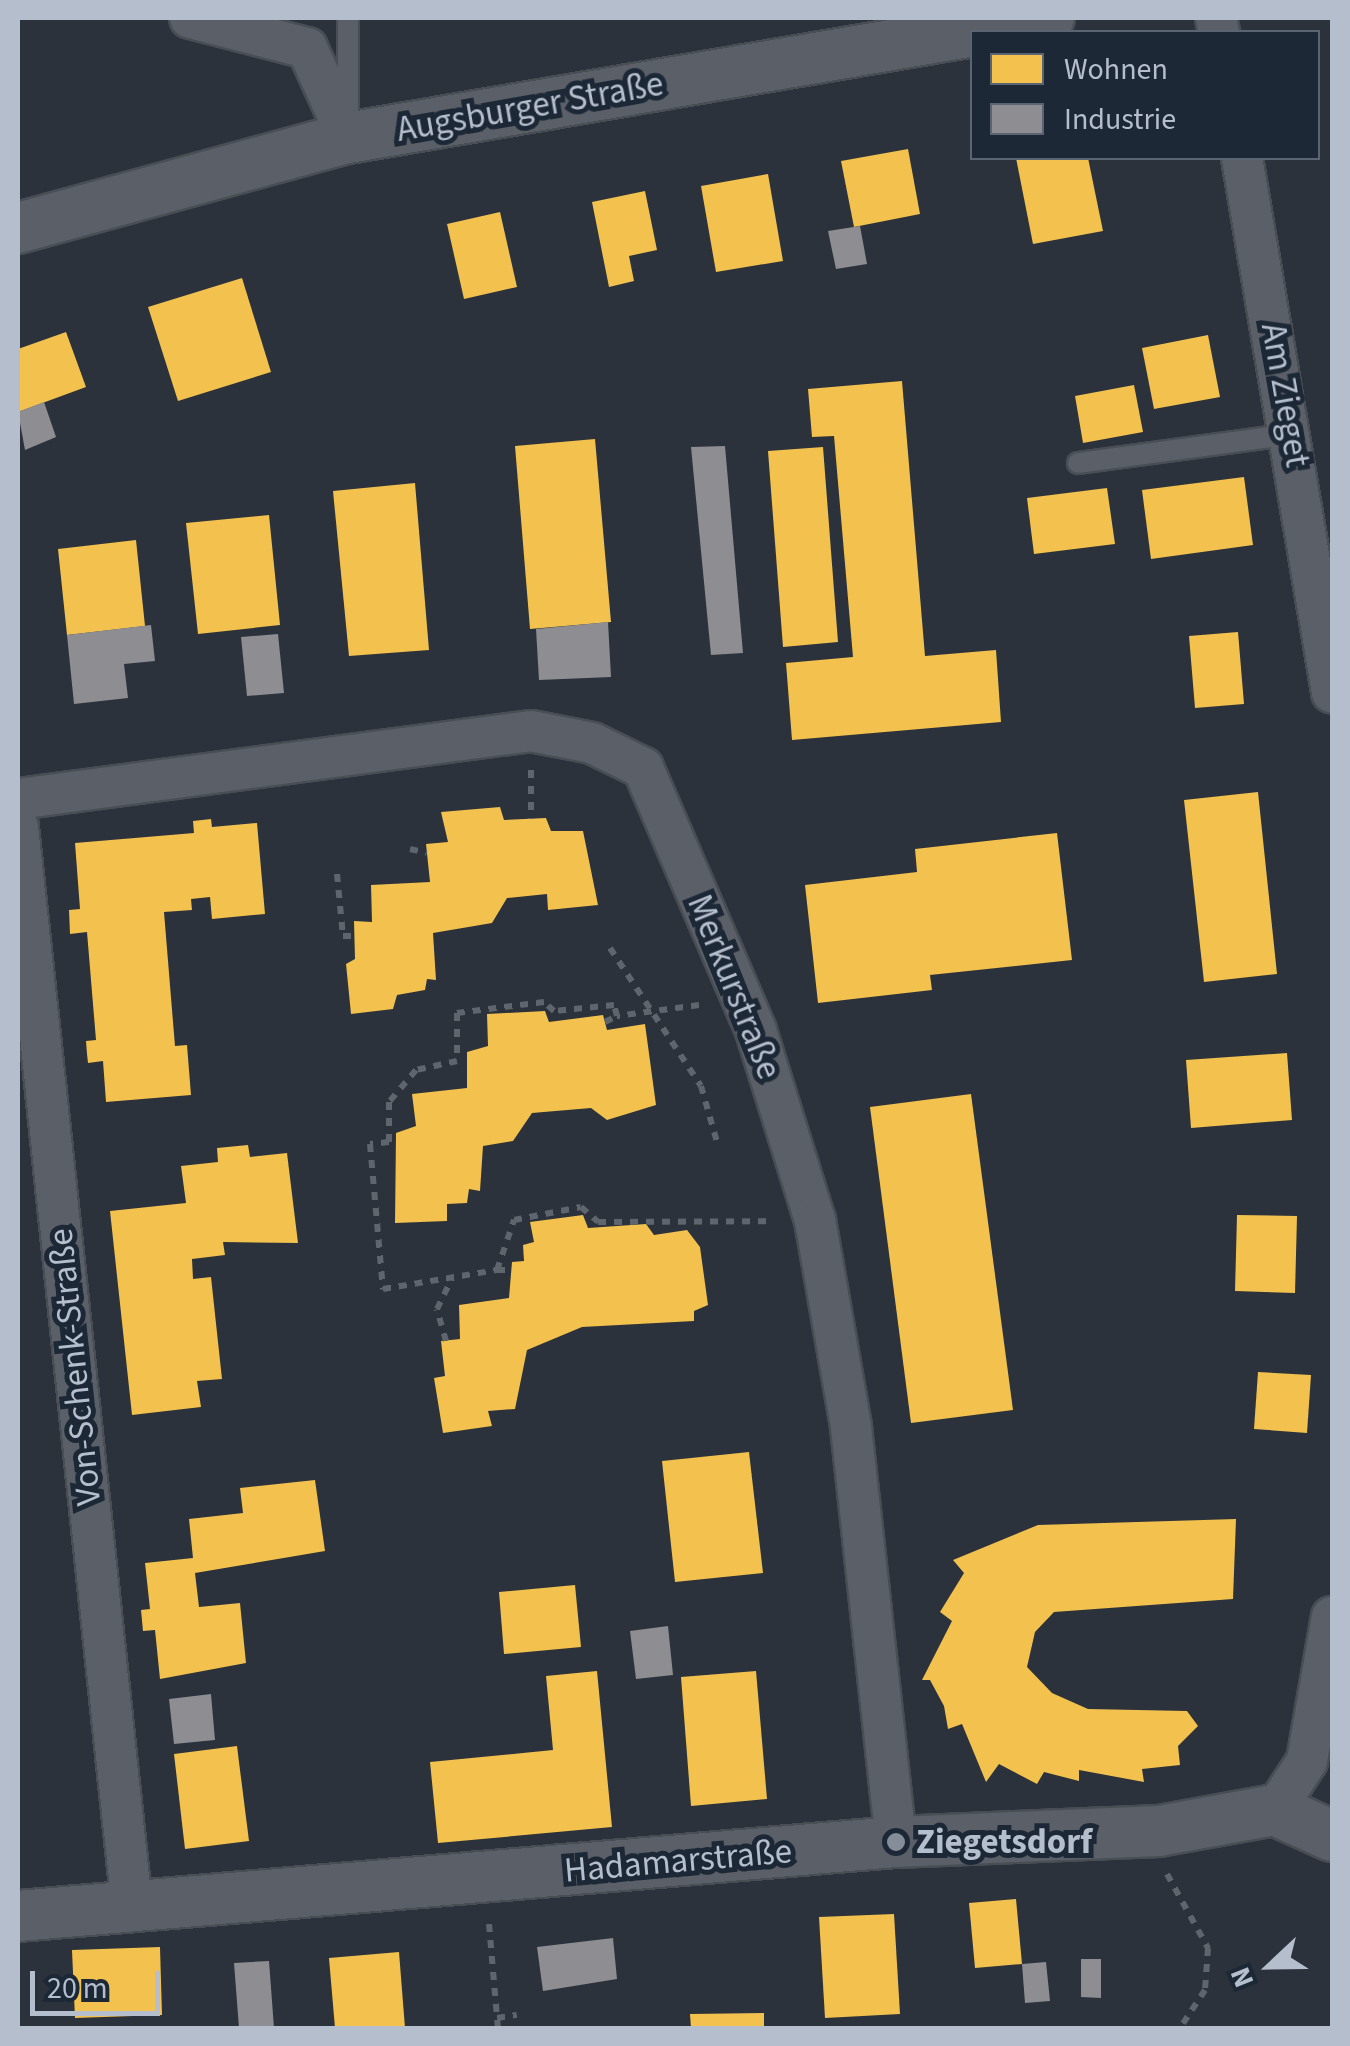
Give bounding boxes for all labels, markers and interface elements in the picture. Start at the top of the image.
legend [970,30,1320,160]
text: Wohnen [1064,48,1168,91]
street label: Augsburger Straße [393,63,667,151]
text: Industrie [1064,98,1176,141]
street label: Am Zieget [1252,320,1318,470]
street label: Merkurstraße [678,889,790,1085]
street label: Von-Schenk-Straße [40,1226,110,1508]
place label: Ziegetsdorf [916,1821,1092,1863]
street label: Hadamarstraße [562,1830,794,1892]
marker: Ziegetsdorf [885,1831,907,1853]
north arrow [1220,1916,1320,2016]
scale bar [35,1951,165,2013]
text: N [1220,1961,1264,1993]
text: 20 m [47,1967,108,2010]

